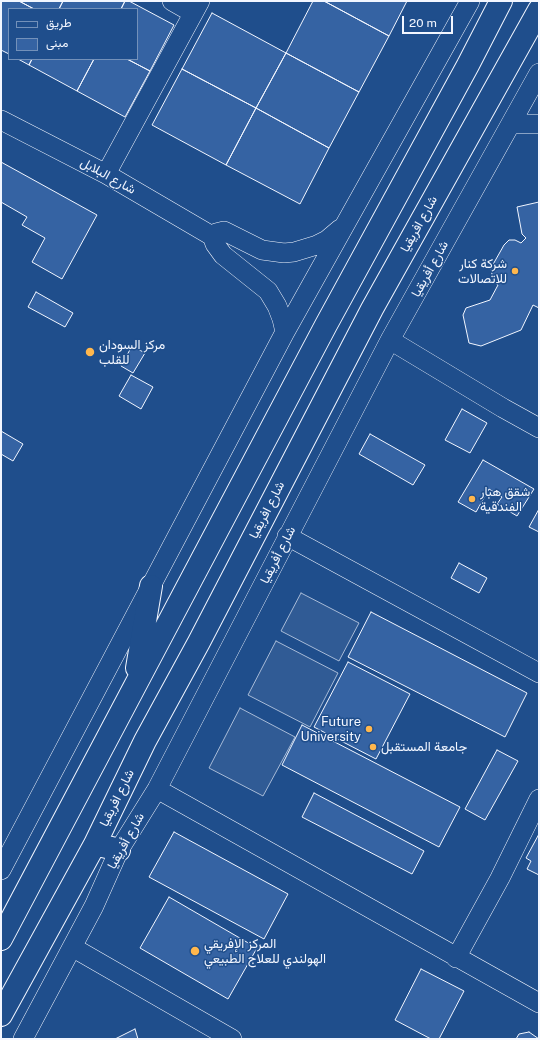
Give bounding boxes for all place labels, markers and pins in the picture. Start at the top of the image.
place label: شركة كنار للاتصالات [458,256,507,287]
marker: شركة كنار للاتصالات [510,266,520,276]
place label: مركز السودان للقلب [99,337,165,368]
marker: مركز السودان للقلب [84,346,96,358]
place label: شقق هبار الفندقية [480,484,530,515]
marker: شقق هبار الفندقية [467,494,477,504]
place label: Future University [301,714,361,745]
marker: Future University [364,724,374,734]
place label: جامعة المستقبل [381,739,467,755]
marker: جامعة المستقبل [368,742,378,752]
place label: المركز الإفريقي الهولندي للعلاج الطبيعي [204,936,326,967]
marker: المركز الإفريقي الهولندي للعلاج الطبيعي [189,945,201,957]

